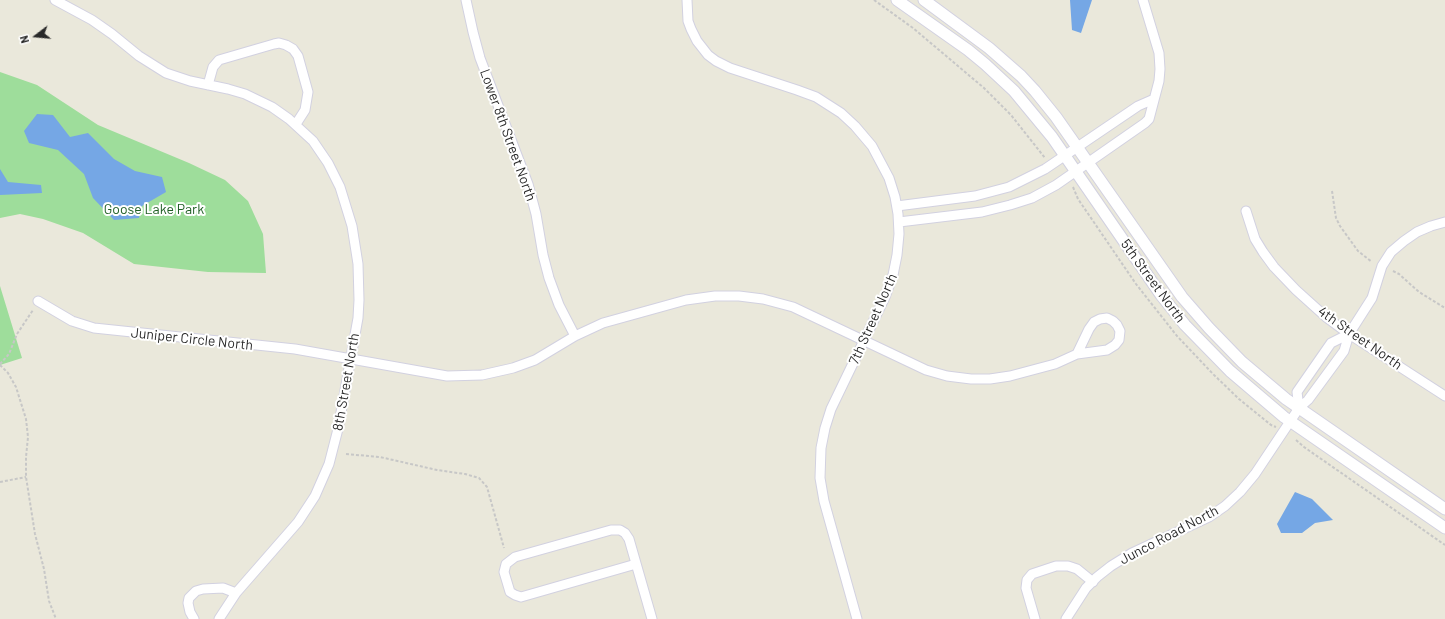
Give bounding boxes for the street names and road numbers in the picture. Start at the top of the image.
street label: Lower 8th Street North [476,67,540,203]
street label: 5th Street North [1117,236,1189,326]
street label: 7th Street North [845,271,901,367]
street label: 4th Street North [1315,303,1405,373]
street label: Juniper Circle North [130,324,254,354]
street label: 8th Street North [329,332,363,432]
street label: Junco Road North [1117,502,1221,568]

